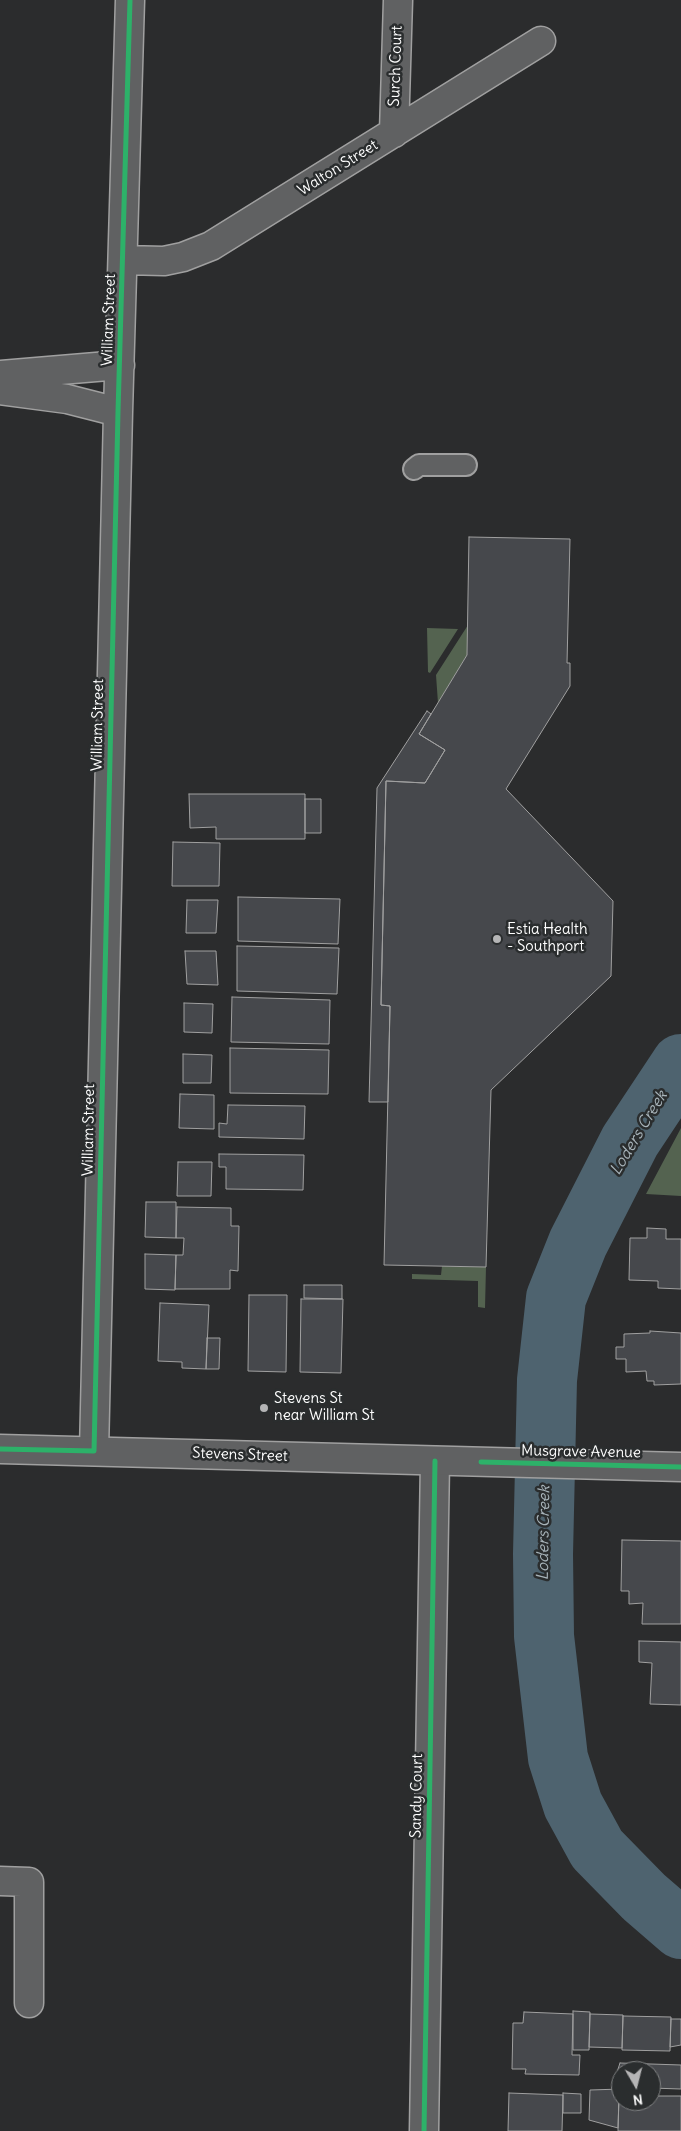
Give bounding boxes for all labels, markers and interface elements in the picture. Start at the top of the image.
street label: Surch Court [386,25,406,107]
street label: Walton Street [295,136,381,200]
street label: William Street [98,274,120,366]
street label: William Street [88,679,108,771]
place label: Estia Health - Southport [507,921,588,956]
marker: Estia Health - Southport [491,933,503,945]
street label: William Street [79,1084,99,1176]
water label: Loders Creek [606,1087,672,1179]
place label: Stevens St near William St [274,1390,375,1425]
marker: Stevens St near William St [258,1402,270,1414]
street label: Musgrave Avenue [521,1442,641,1462]
street label: Stevens Street [192,1444,288,1466]
water label: Loders Creek [534,1485,554,1581]
street label: Sandy Court [407,1754,427,1838]
north arrow [611,2061,661,2111]
text: N [632,2090,644,2109]

